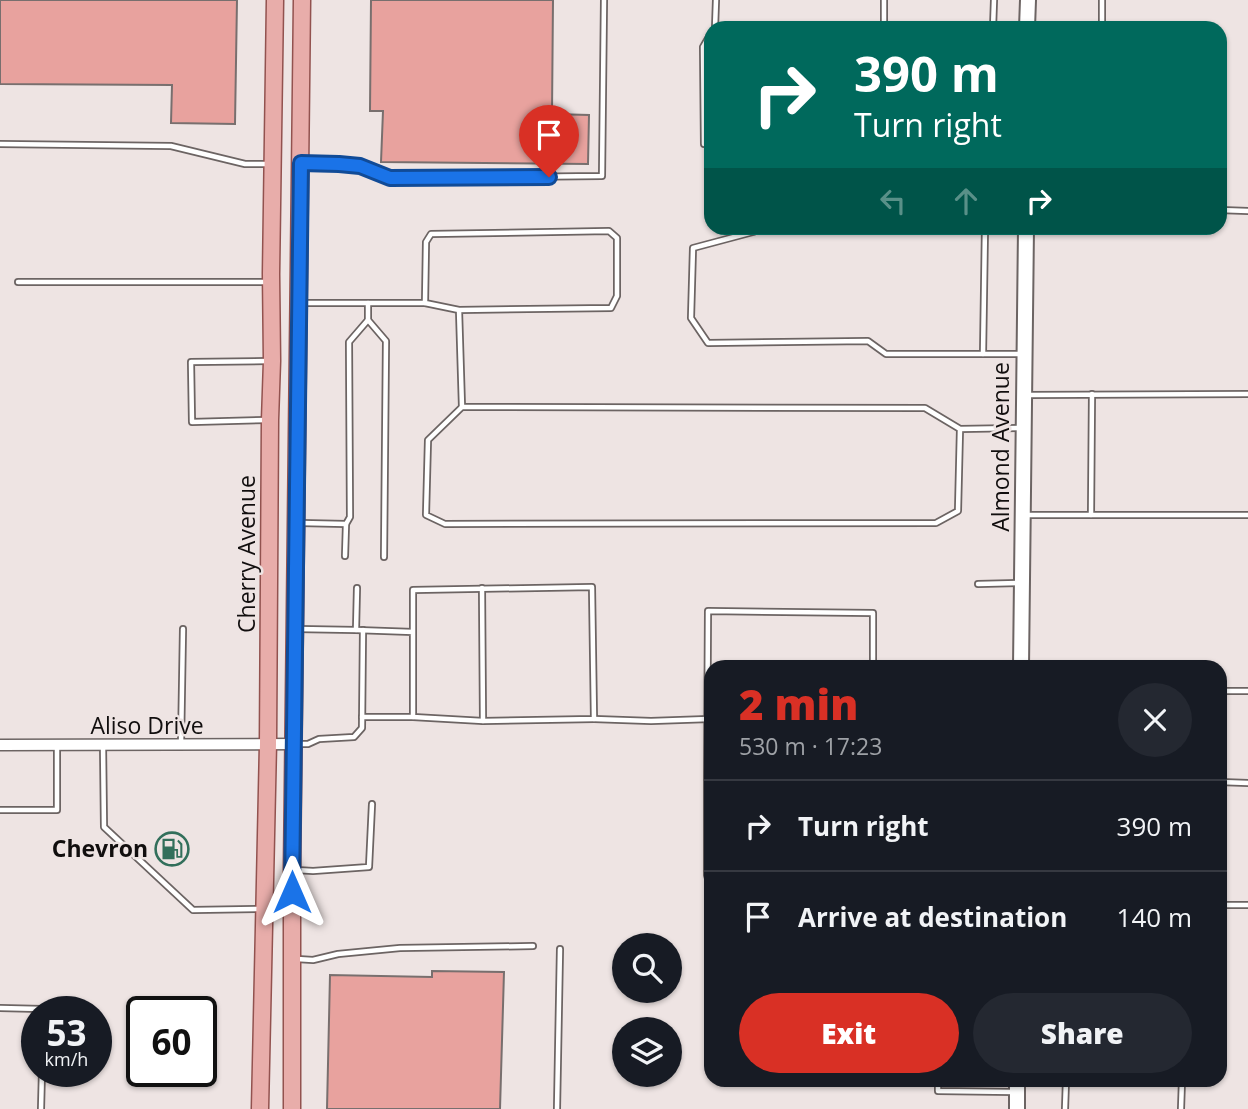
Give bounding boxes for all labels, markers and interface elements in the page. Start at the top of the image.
text: 390 m [854,40,999,106]
icon: right [739,49,830,140]
text: Turn right [854,103,1002,146]
pin [519,105,579,177]
icon: arrive [530,116,568,154]
icon: left [874,182,912,220]
icon: ahead [947,182,985,220]
icon: right [1020,182,1058,220]
street label: Almond Avenue [984,362,1016,532]
street label: Cherry Avenue [230,475,262,633]
text: 2 min [739,675,858,732]
button: close [1118,683,1192,757]
street label: Aliso Drive [90,709,204,741]
text: 530 m · 17:23 [739,730,882,762]
icon: right [739,807,777,845]
text: Turn right [798,808,929,844]
text: 390 m [1117,808,1192,844]
fuel station icon: Chevron [153,830,191,868]
place label: Chevron [52,832,148,864]
position arrow [255,855,329,929]
icon: arrive [739,898,777,936]
text: Arrive at destination [798,899,1067,935]
text: 140 m [1117,899,1192,935]
map controls [612,933,682,1087]
button: search [612,933,682,1003]
button: Exit [739,993,959,1073]
button: Share [973,993,1192,1073]
speed limit sign: 60 [126,996,217,1087]
text: 53 [46,1009,87,1056]
button: layers [612,1017,682,1087]
text: km/h [45,1047,88,1071]

